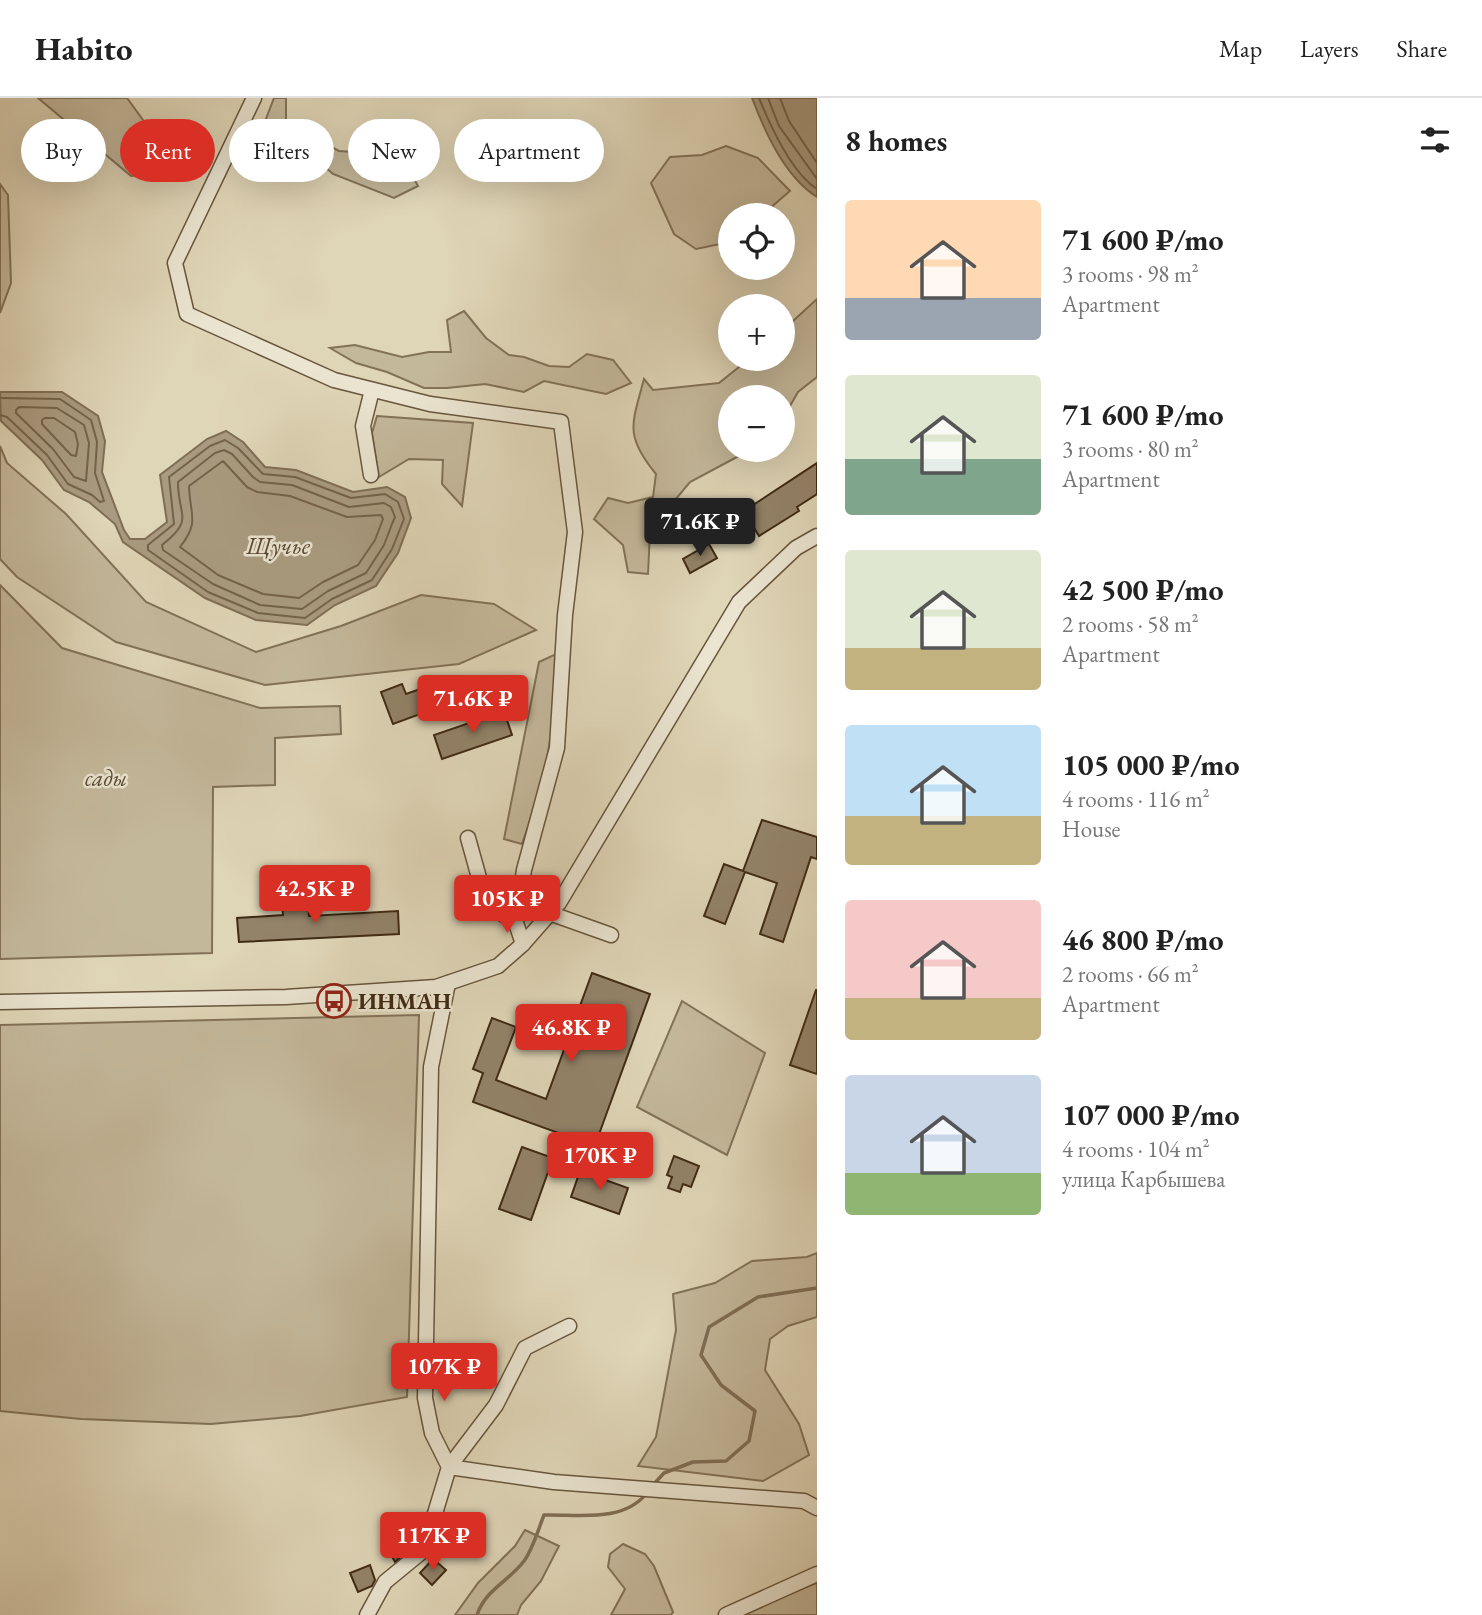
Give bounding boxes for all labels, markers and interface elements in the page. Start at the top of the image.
text: Habito [35,27,132,70]
text: Map [1219,33,1262,64]
text: Layers [1300,33,1359,64]
text: Share [1397,33,1447,64]
chip: Buy [21,119,106,182]
chip: Rent [120,119,215,182]
chip: Filters [229,119,334,182]
chip: New [348,119,440,182]
chip: Apartment [454,119,604,182]
text: 8 homes [845,121,947,160]
icon: filters [1416,121,1454,159]
map controls [718,203,795,462]
button: locate [718,203,795,280]
text: 71 600 ₽/mo [1062,220,1224,259]
icon: home [901,228,985,312]
text: 3 rooms · 98 m² [1062,259,1199,289]
text: Apartment [1062,289,1160,319]
button: + [718,294,795,371]
button: − [718,385,795,462]
text: 71 600 ₽/mo [1062,395,1224,434]
icon: home [901,403,985,487]
text: 3 rooms · 80 m² [1062,434,1199,464]
text: Apartment [1062,464,1160,494]
pin: 71.6K ₽ [635,498,765,558]
text: 71.6K ₽ [660,506,740,536]
water label: Щучье [245,530,311,561]
text: 42 500 ₽/mo [1062,570,1224,609]
icon: home [901,578,985,662]
text: 2 rooms · 58 m² [1062,609,1199,639]
text: Apartment [1062,639,1160,669]
pin: 71.6K ₽ [408,676,538,735]
text: 71.6K ₽ [433,683,513,713]
text: 105 000 ₽/mo [1062,745,1240,784]
icon: home [901,753,985,837]
park label: сады [85,763,127,793]
text: 4 rooms · 116 m² [1062,784,1210,814]
text: House [1062,814,1121,844]
pin: 42.5K ₽ [250,866,380,925]
text: 42.5K ₽ [275,873,355,903]
pin: 105K ₽ [450,876,564,935]
text: 105K ₽ [470,883,544,913]
text: 46 800 ₽/mo [1062,920,1224,959]
icon: home [901,928,985,1012]
text: 2 rooms · 66 m² [1062,959,1199,989]
bus stop icon: ИНМАН [315,982,353,1020]
place label: ИНМАН [358,986,451,1016]
text: Apartment [1062,989,1160,1019]
pin: 46.8K ₽ [506,1004,636,1064]
text: 46.8K ₽ [531,1012,611,1042]
text: 107 000 ₽/mo [1062,1095,1240,1134]
icon: home [901,1103,985,1187]
pin: 170K ₽ [543,1132,657,1192]
text: 4 rooms · 104 m² [1062,1134,1210,1164]
text: 170K ₽ [563,1140,637,1170]
text: улица Карбышева [1062,1164,1225,1194]
pin: 107K ₽ [387,1344,501,1403]
text: 107K ₽ [407,1351,481,1381]
pin: 117K ₽ [376,1512,490,1572]
text: 117K ₽ [396,1520,470,1550]

